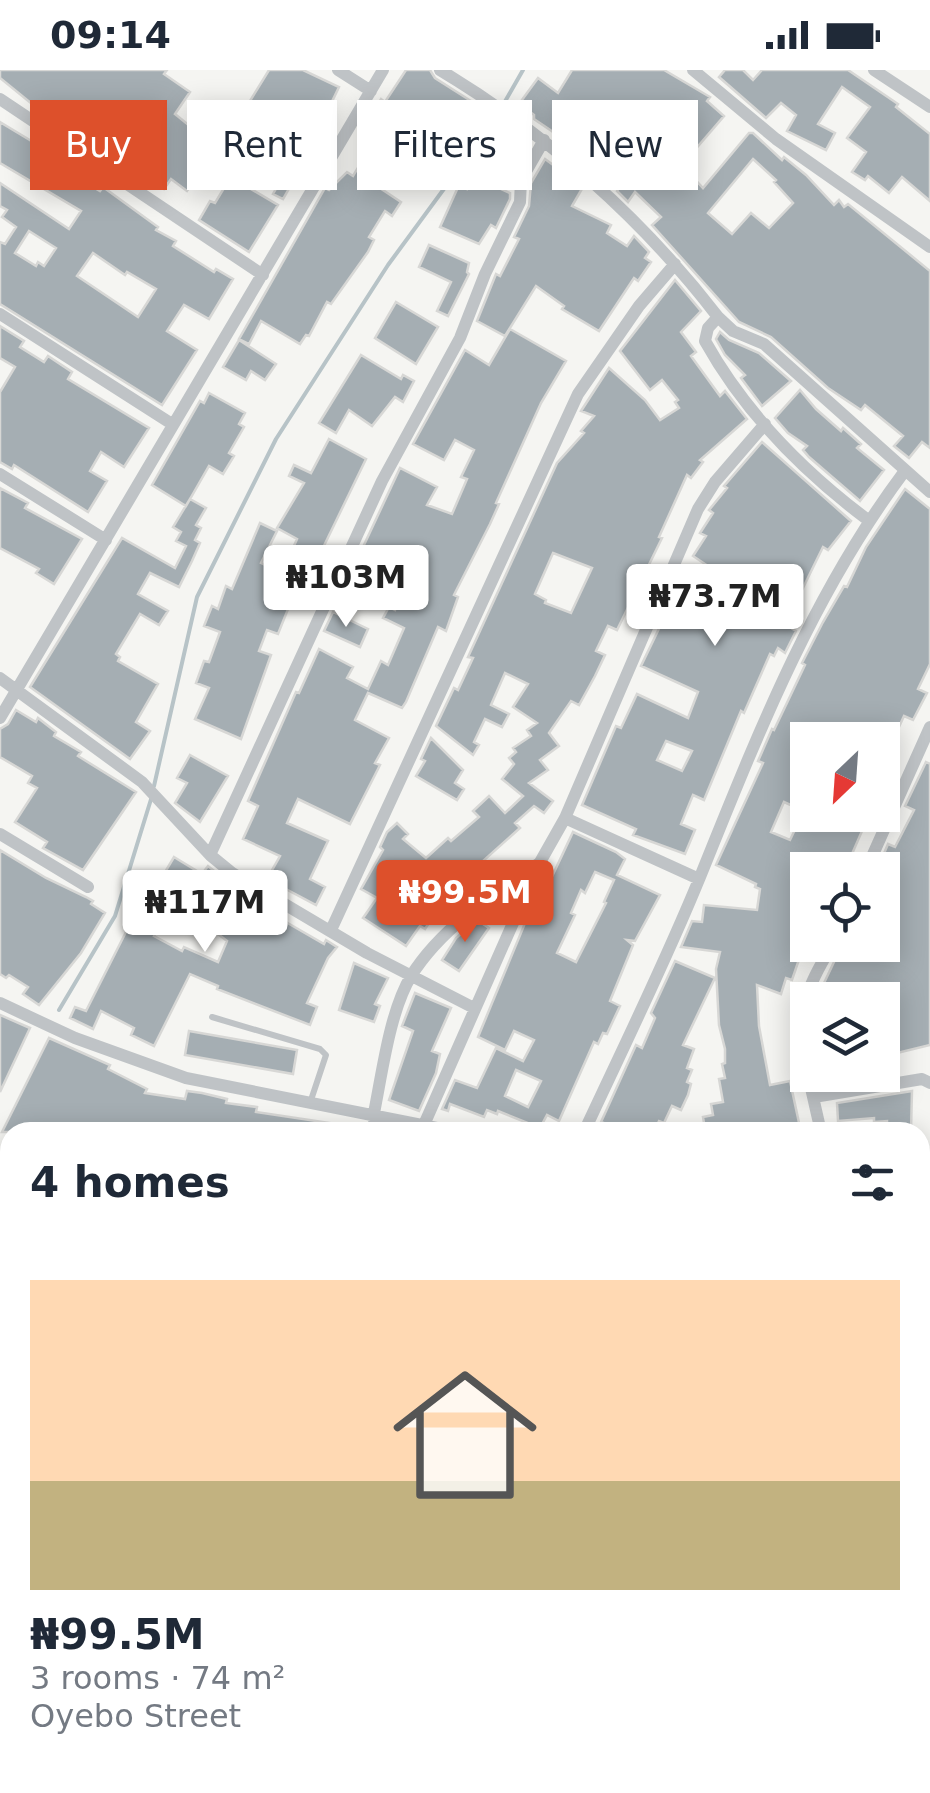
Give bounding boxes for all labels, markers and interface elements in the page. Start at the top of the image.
text: 09:14 [50,13,171,57]
chip: Buy [30,100,167,190]
chip: Rent [187,100,337,190]
chip: Filters [357,100,532,190]
chip: New [552,100,698,190]
pin: ₦103M [276,545,416,630]
text: ₦103M [286,558,406,596]
pin: ₦73.7M [634,564,796,649]
text: ₦73.7M [648,577,782,615]
north arrow [790,722,900,832]
map controls [790,722,900,1092]
button: locate [790,852,900,962]
pin: ₦99.5M [384,860,546,945]
pin: ₦117M [135,870,275,955]
text: ₦99.5M [398,873,532,911]
text: ₦117M [145,883,265,921]
button: layers [790,982,900,1092]
icon: filters [845,1155,900,1210]
text: 4 homes [30,1158,230,1207]
icon: home [375,1345,555,1525]
text: ₦99.5M [30,1610,205,1659]
text: 3 rooms · 74 m² [30,1659,285,1697]
text: Oyebo Street [30,1697,241,1735]

